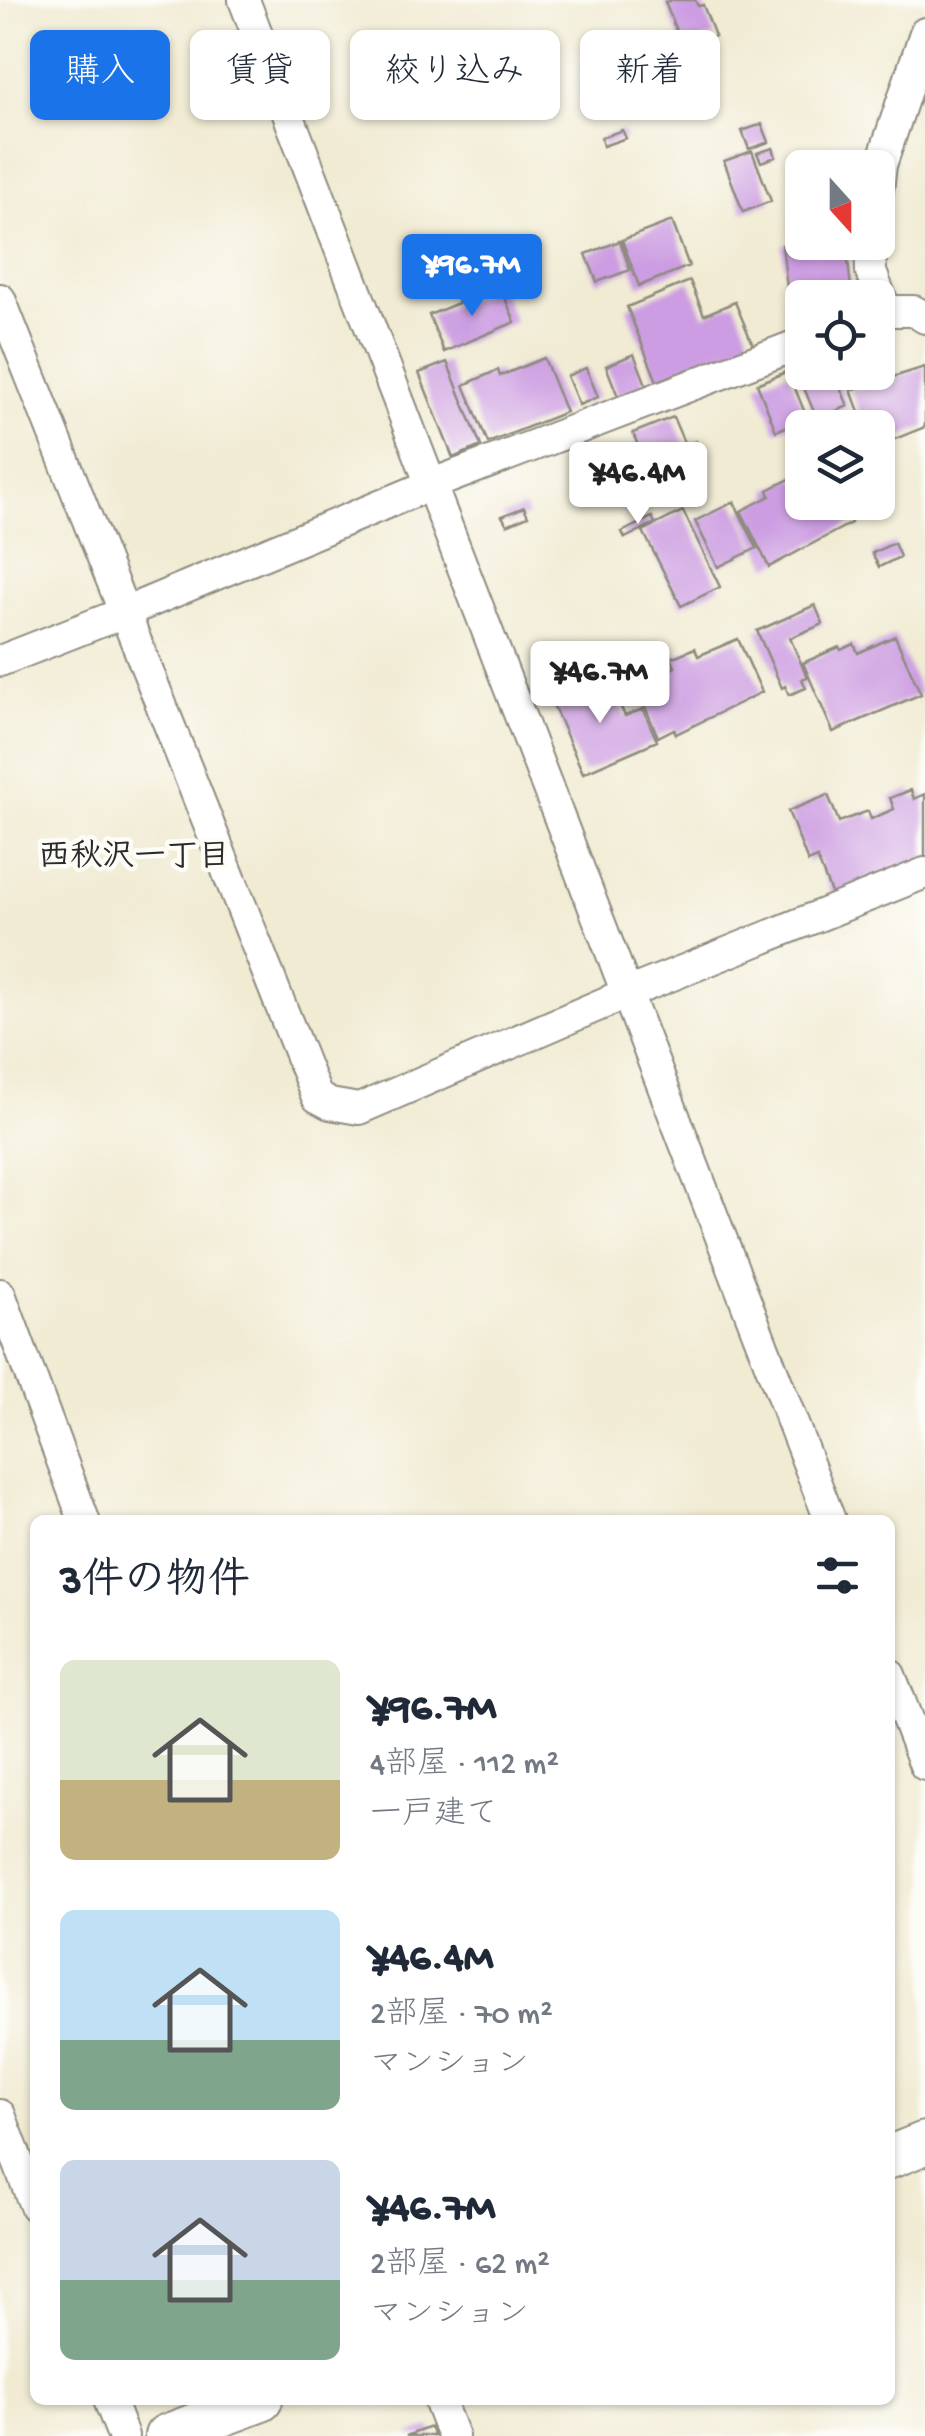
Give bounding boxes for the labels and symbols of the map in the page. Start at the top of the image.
north arrow [785,150,895,260]
pin: ¥96.7M [391,234,553,319]
pin: ¥46.4M [557,442,719,527]
pin: ¥46.7M [519,641,681,726]
district label: 西秋沢一丁目 [38,839,230,878]

